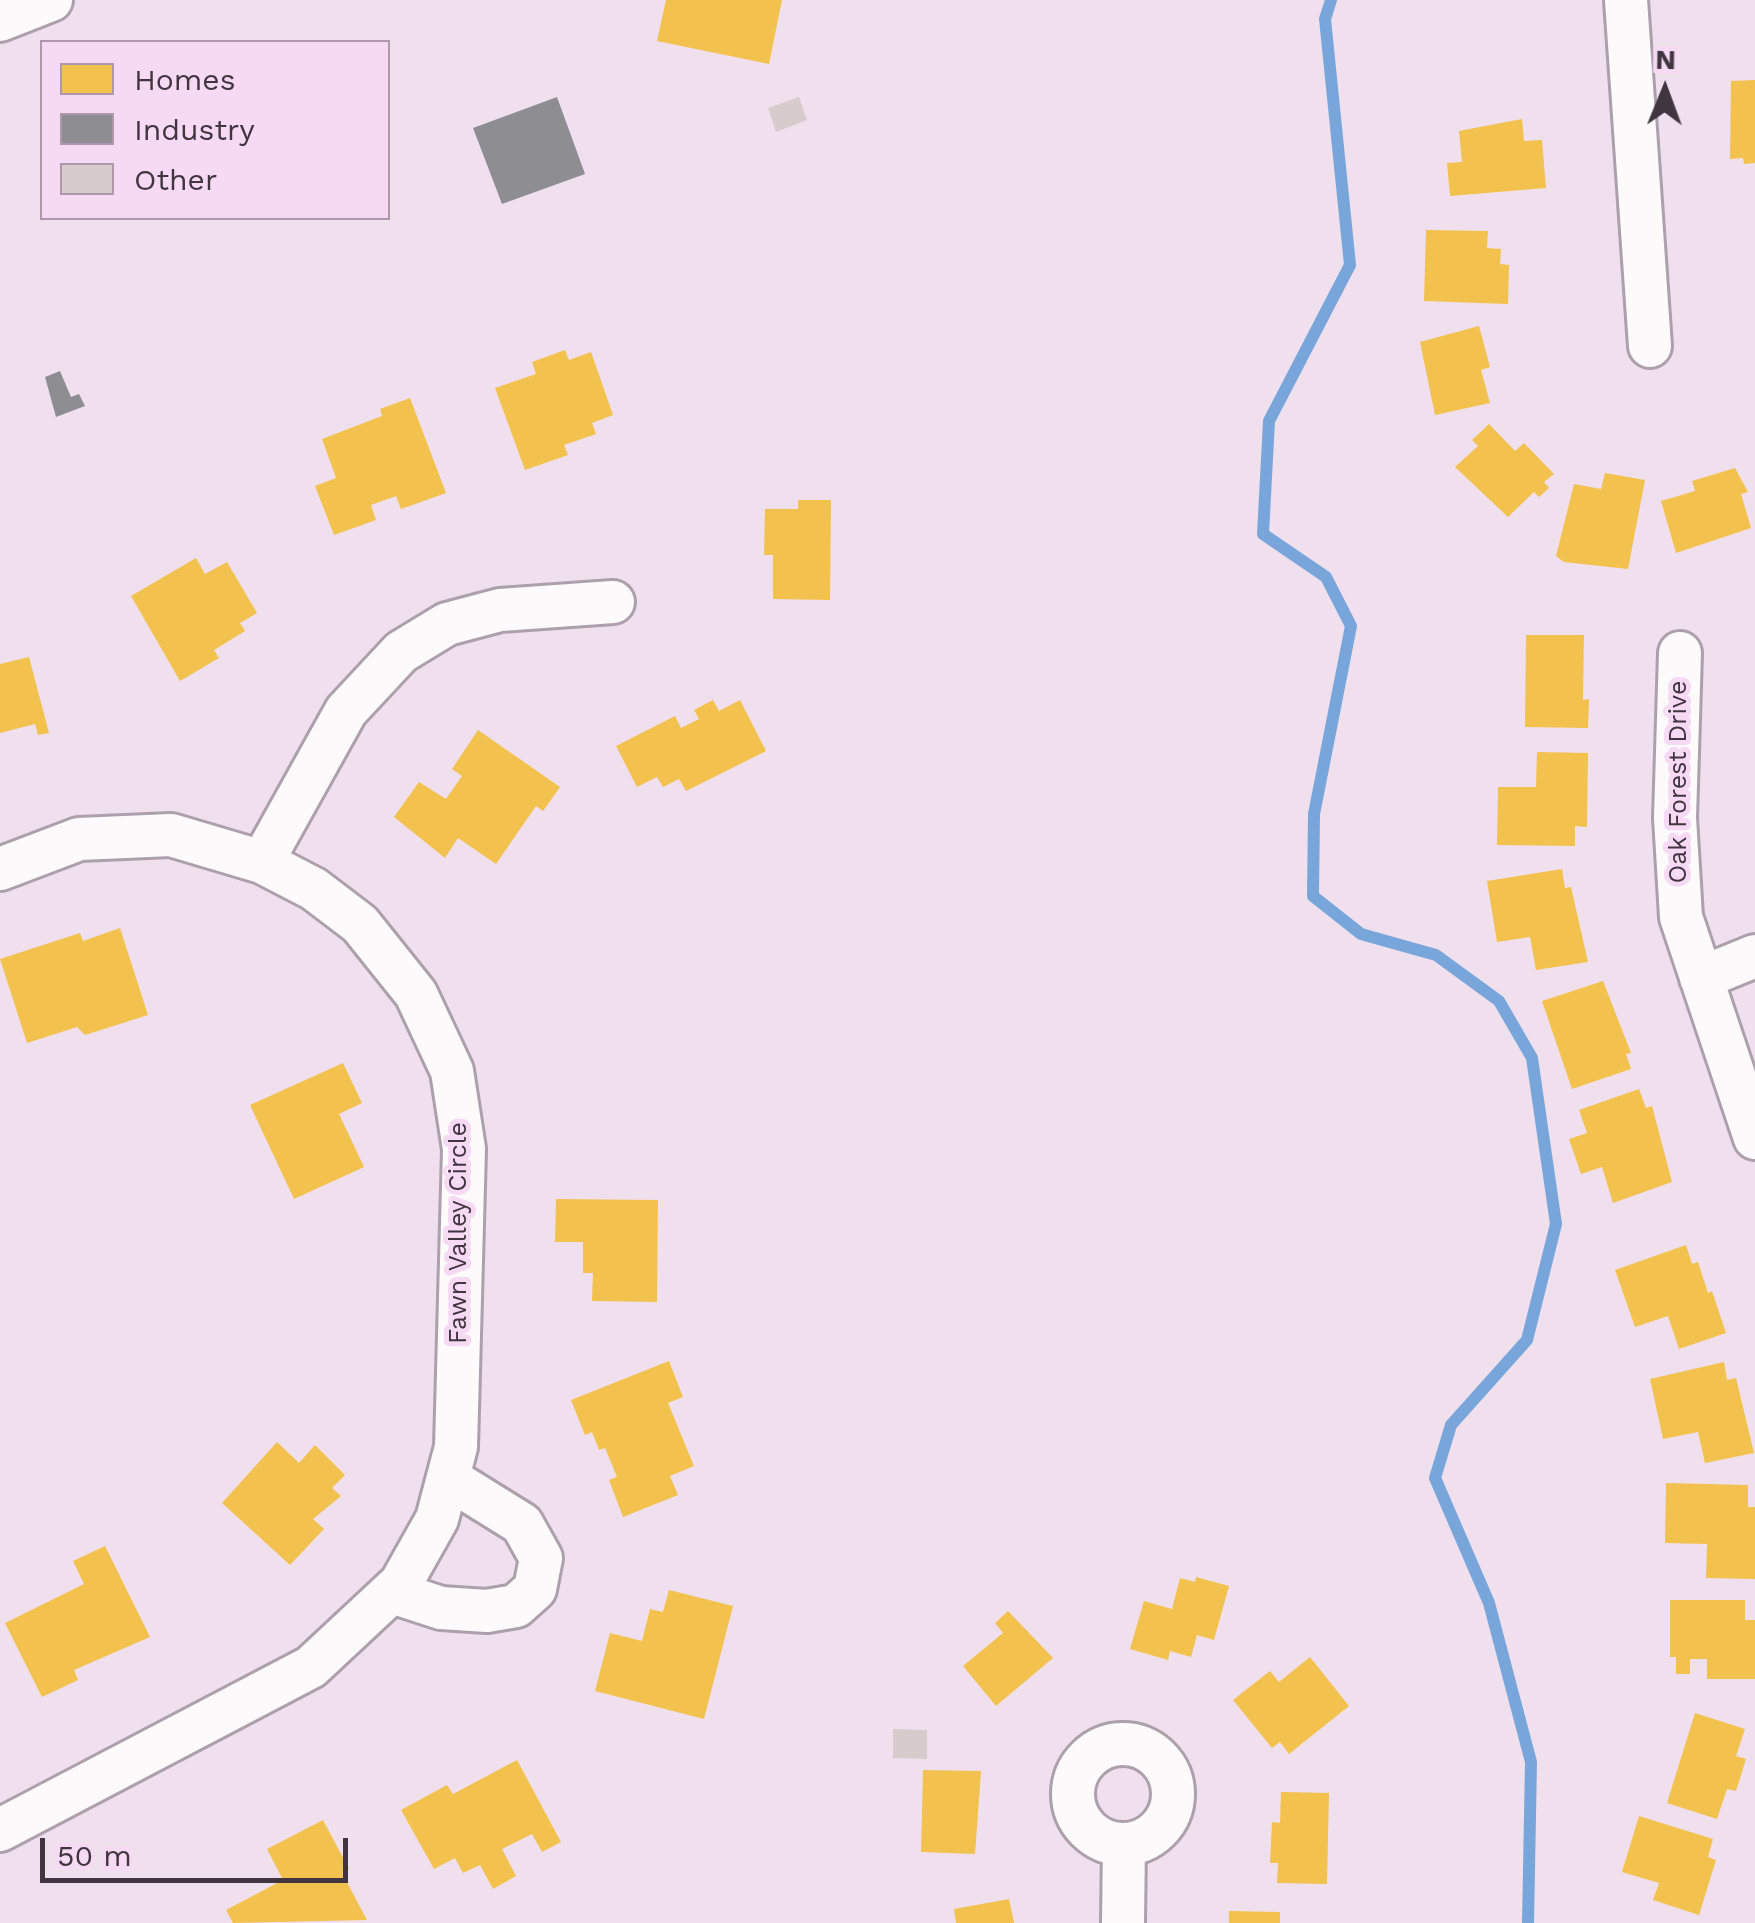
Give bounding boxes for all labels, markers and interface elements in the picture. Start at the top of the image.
legend [40,40,390,220]
north arrow [1615,40,1715,140]
text: N [1655,43,1676,76]
text: Homes [134,62,236,97]
text: Industry [134,112,255,147]
text: Other [134,162,217,197]
street label: Oak Forest Drive [1664,681,1694,883]
street label: Fawn Valley Circle [444,1122,474,1344]
scale bar [45,1818,352,1880]
text: 50 m [57,1838,132,1873]

